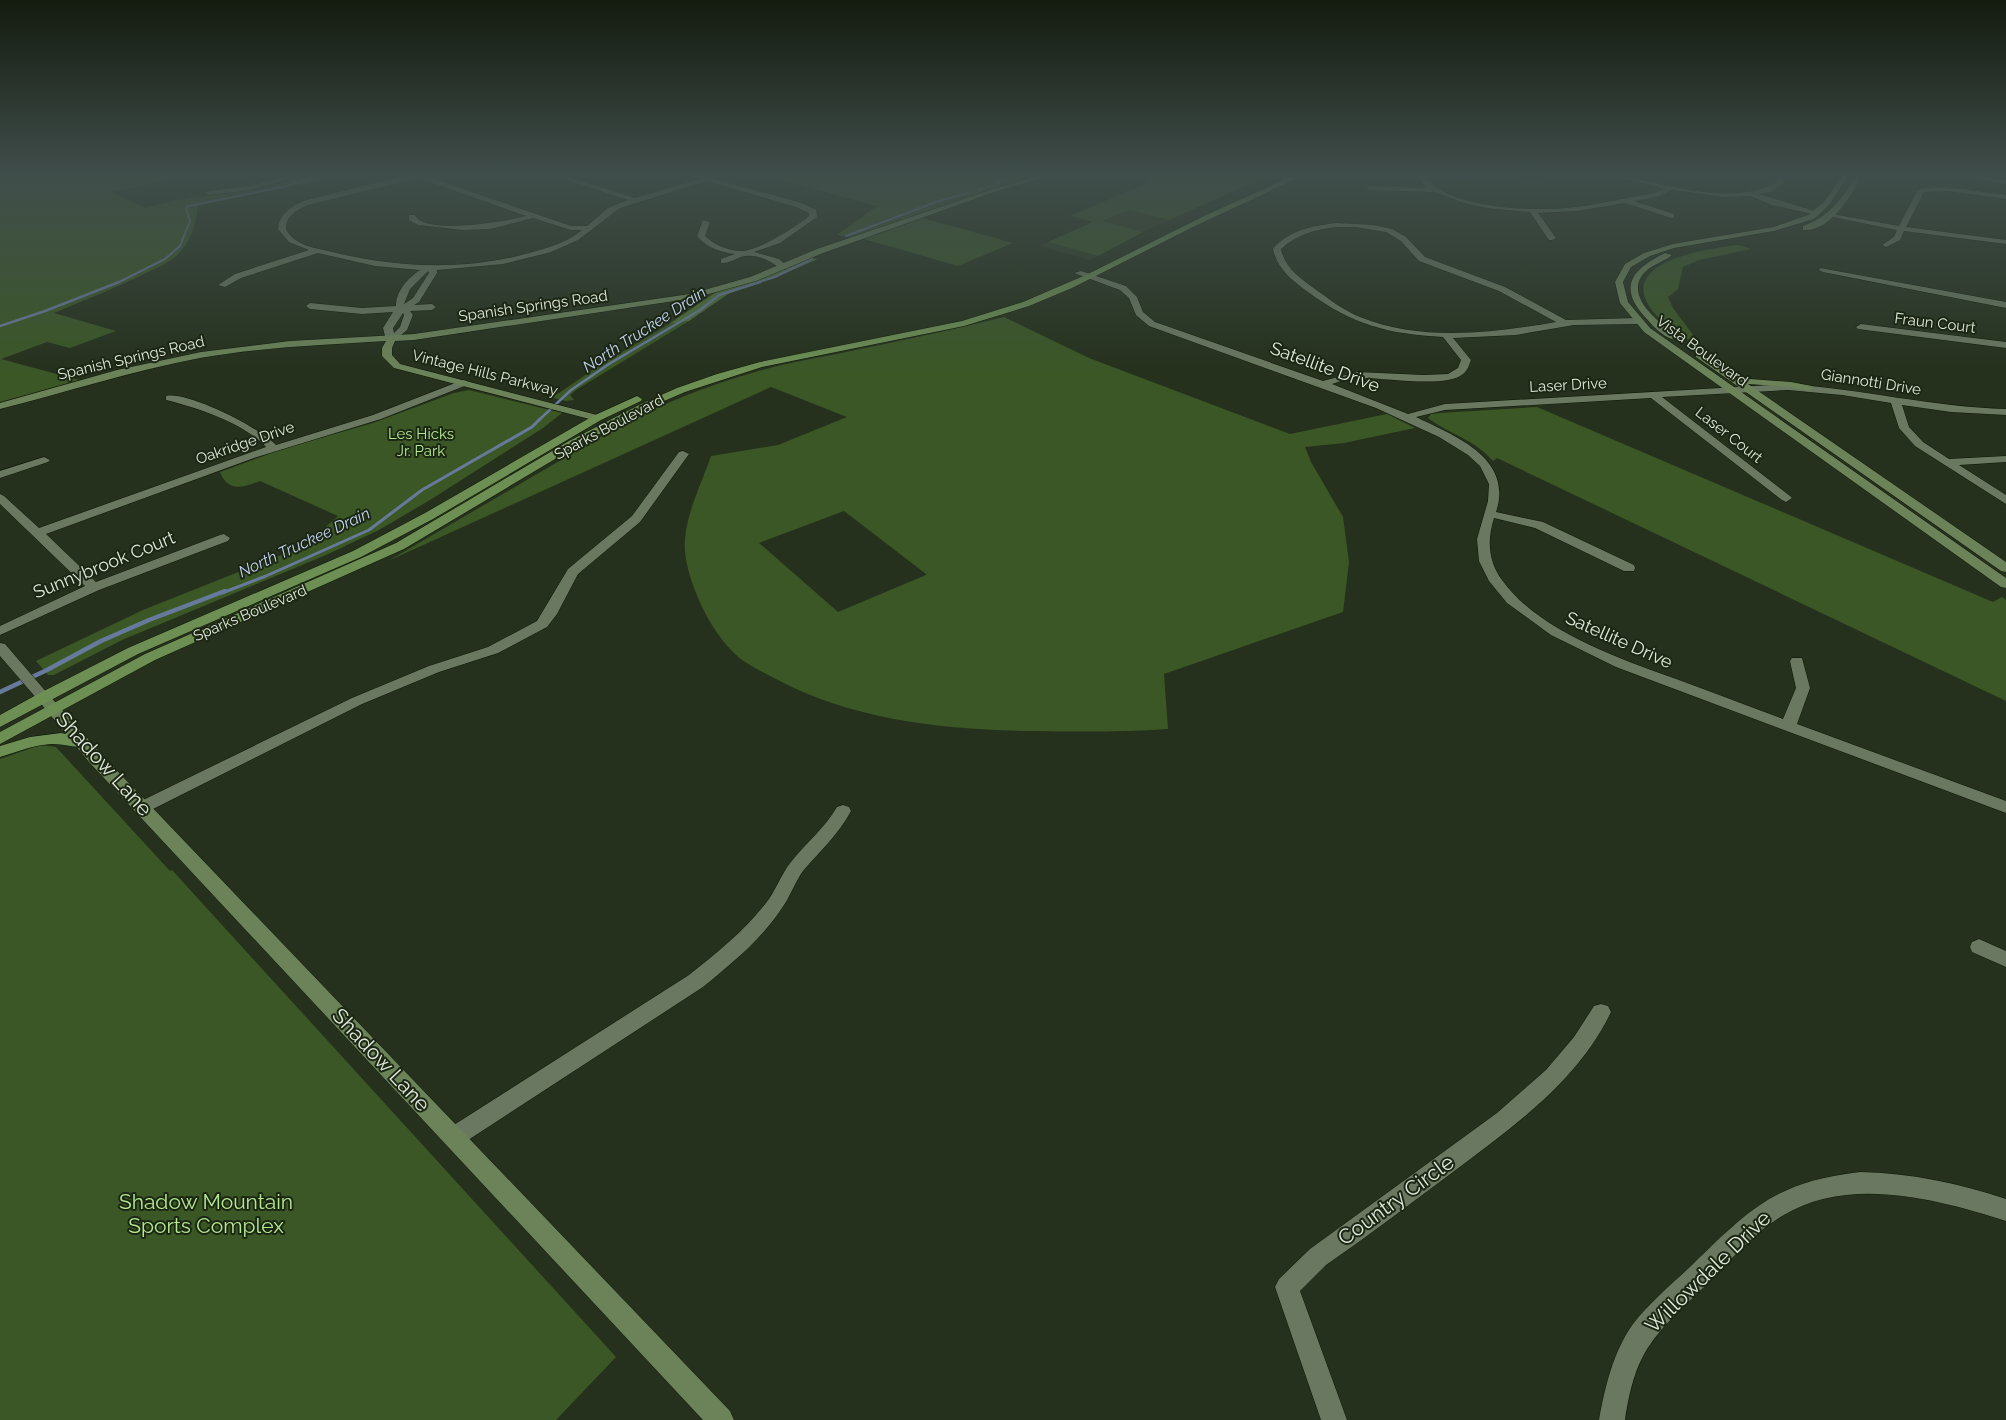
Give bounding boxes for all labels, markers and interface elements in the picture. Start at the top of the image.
water label: North Truckee Drain [579,282,709,376]
street label: Spanish Springs Road [457,287,609,325]
street label: Fraun Court [1893,309,1977,337]
street label: Vista Boulevard [1653,312,1751,390]
street label: Spanish Springs Road [56,332,206,384]
street label: Satellite Drive [1268,337,1383,396]
street label: Vintage Hills Parkway [410,346,560,400]
street label: Giannotti Drive [1820,365,1923,399]
street label: Laser Drive [1529,374,1607,396]
street label: Sparks Boulevard [551,390,667,464]
street label: Laser Court [1692,403,1766,467]
street label: Oakridge Drive [193,418,297,468]
park label: Les Hicks Jr. Park [388,425,454,460]
water label: North Truckee Drain [235,504,373,581]
street label: Sunnybrook Court [30,527,178,603]
street label: Sparks Boulevard [190,581,310,645]
street label: Satellite Drive [1562,607,1676,673]
street label: Shadow Lane [51,706,158,821]
street label: Shadow Lane [327,1003,435,1116]
street label: Country Circle [1333,1149,1459,1250]
park label: Shadow Mountain Sports Complex [119,1189,293,1238]
street label: Willowdale Drive [1640,1205,1776,1338]

